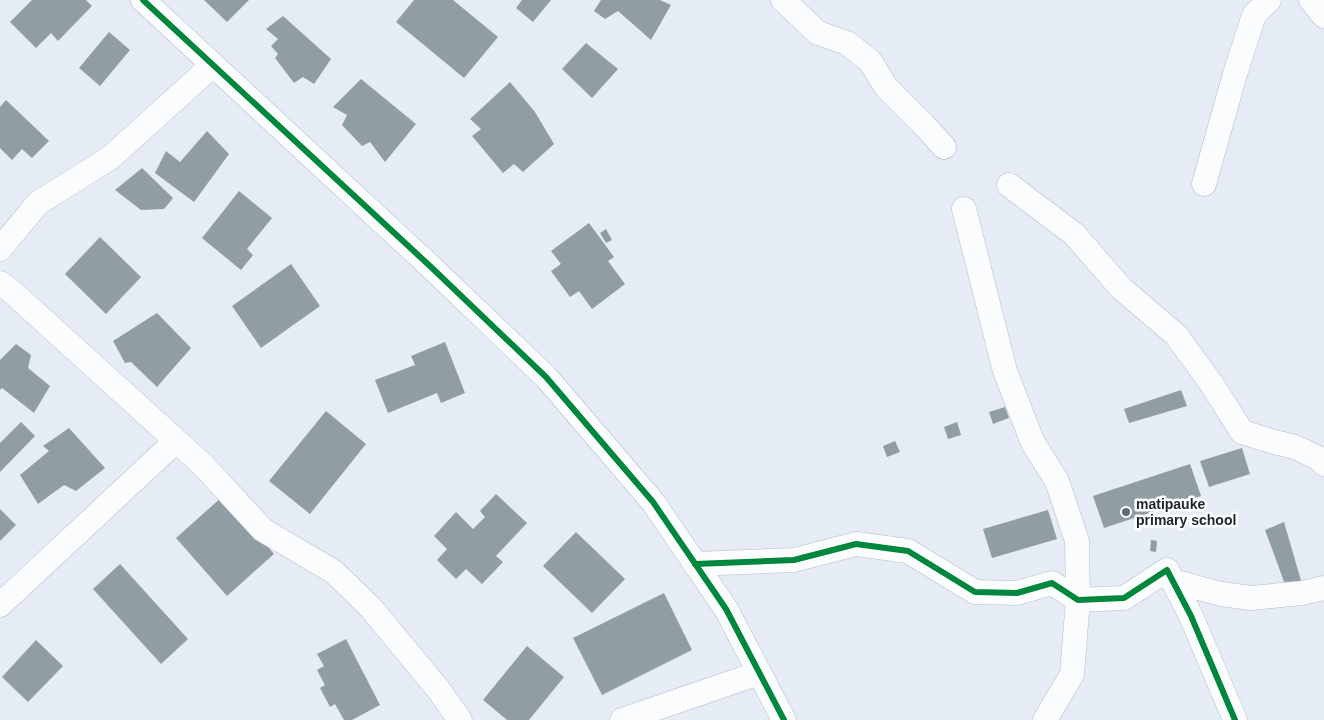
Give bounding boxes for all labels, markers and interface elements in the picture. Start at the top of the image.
place label: matipauke primary school [1136,496,1236,528]
marker: matipauke primary school [1120,506,1132,518]

